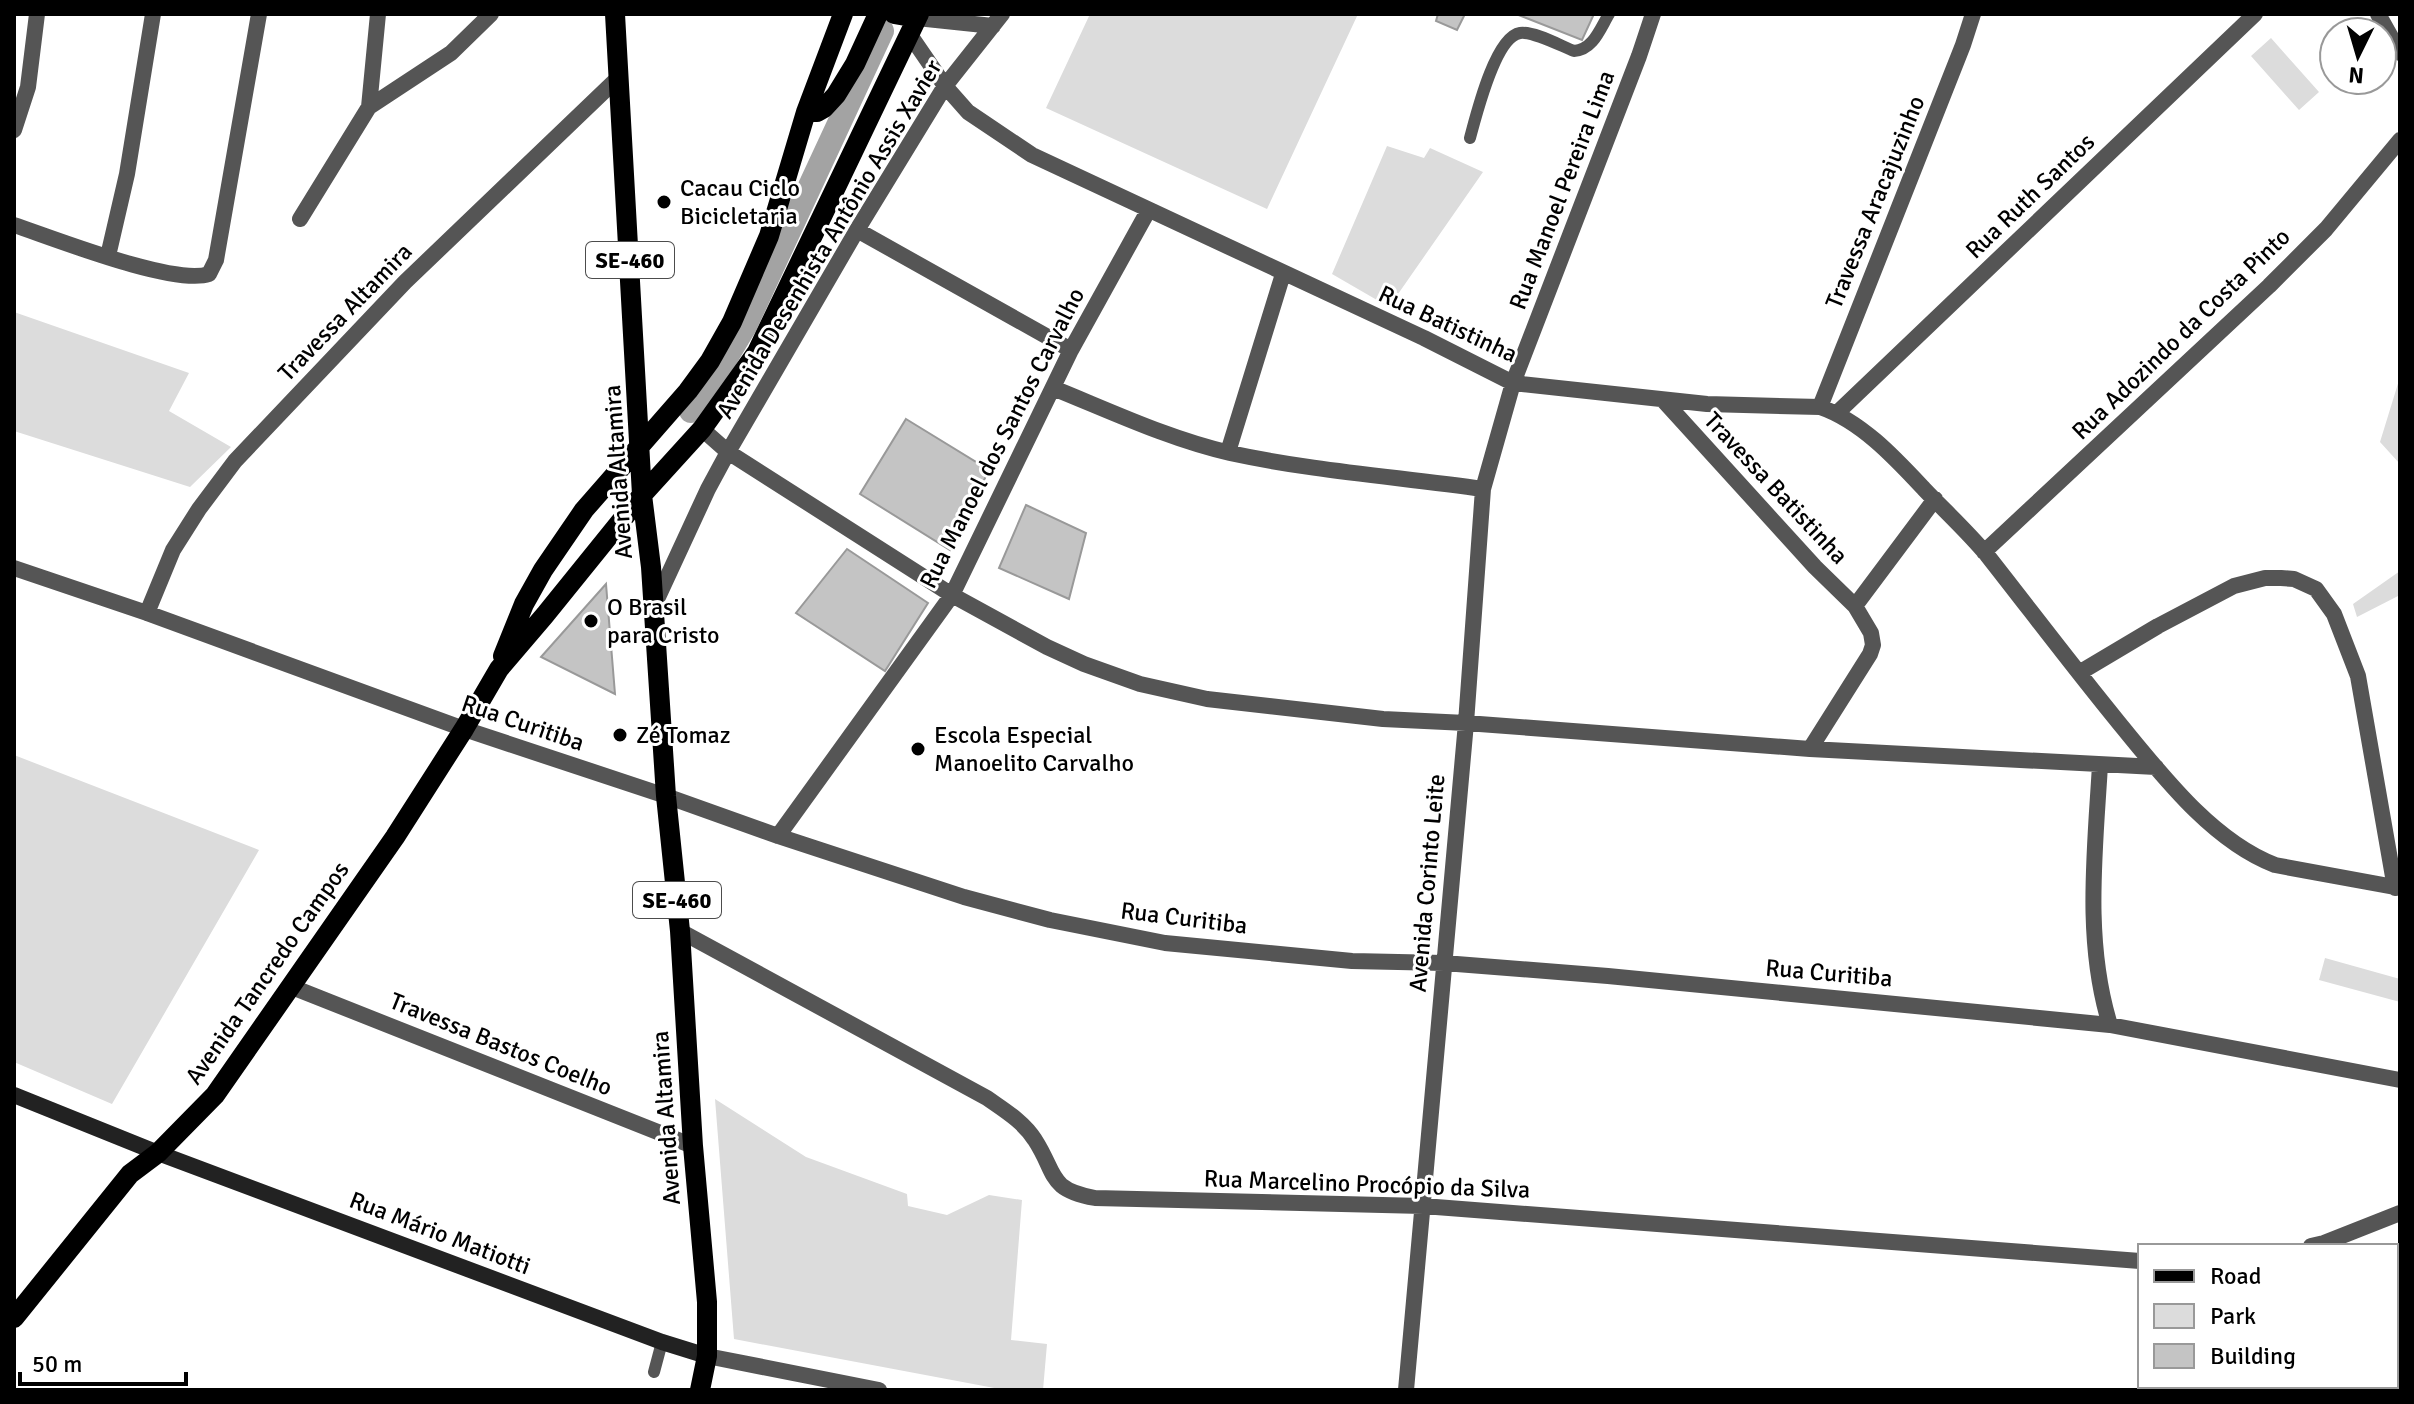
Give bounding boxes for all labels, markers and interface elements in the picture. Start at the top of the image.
north arrow [2318,16,2398,96]
street label: Avenida Desenhista Antônio Assis Xavier [710,54,948,424]
text: N [2347,61,2365,90]
street label: Rua Manoel Pereira Lima [1503,66,1621,314]
street label: Travessa Aracajuzinho [1819,91,1931,313]
street label: Rua Ruth Santos [1959,127,2101,265]
place label: Cacau Ciclo Bicicletaria [680,173,800,231]
marker: Cacau Ciclo Bicicletaria [655,193,673,211]
street label: Rua Adozindo da Costa Pinto [2066,222,2296,446]
street label: Travessa Altamira [272,237,418,387]
road number: SE-460 [586,242,674,278]
street label: Rua Batistinha [1374,279,1522,369]
street label: Rua Manoel dos Santos Carvalho [913,283,1091,593]
street label: Avenida Altamira [597,384,639,560]
street label: Travessa Batistinha [1698,406,1854,570]
place label: O Brasil para Cristo [607,592,719,650]
marker: O Brasil para Cristo [582,612,600,630]
street label: Rua Curitiba [458,688,588,758]
place label: Zé Tomaz [636,720,730,750]
place label: Escola Especial Manoelito Carvalho [934,720,1134,778]
marker: Zé Tomaz [611,726,629,744]
marker: Escola Especial Manoelito Carvalho [909,740,927,758]
street label: Avenida Corinto Leite [1403,773,1451,993]
street label: Avenida Tancredo Campos [179,856,355,1090]
road number: SE-460 [633,882,721,918]
street label: Rua Curitiba [1119,895,1249,941]
street label: Rua Curitiba [1764,953,1894,993]
street label: Travessa Bastos Coelho [385,986,617,1102]
street label: Avenida Altamira [645,1030,687,1206]
street label: Rua Marcelino Procópio da Silva [1203,1163,1531,1205]
street label: Rua Mário Matiotti [345,1185,535,1281]
legend [2138,1244,2398,1388]
text: Road [2210,1261,2261,1291]
text: Park [2210,1301,2256,1331]
scale bar [20,1336,186,1386]
text: Building [2210,1341,2296,1371]
text: 50 m [32,1349,82,1379]

